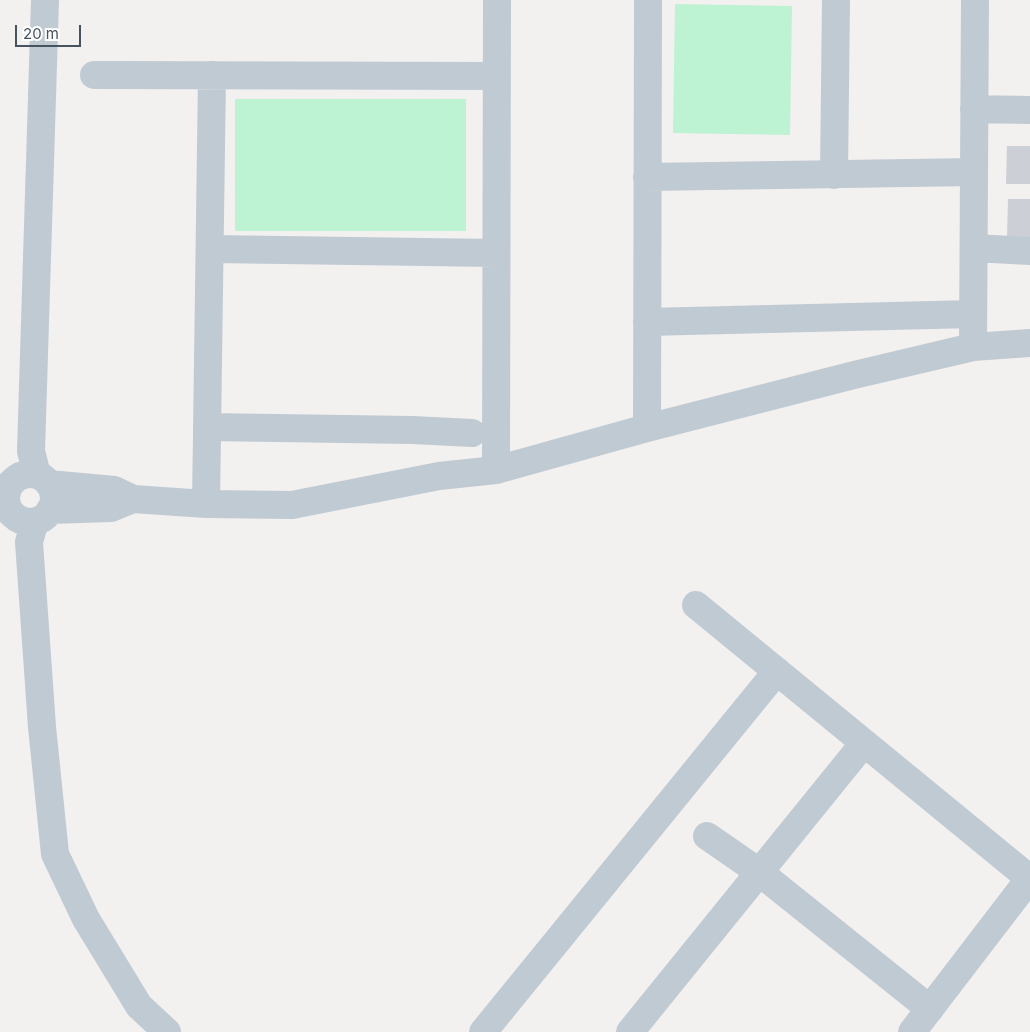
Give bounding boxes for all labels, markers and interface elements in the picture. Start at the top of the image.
scale bar [18,15,84,47]
text: 20 m [23,24,59,43]

